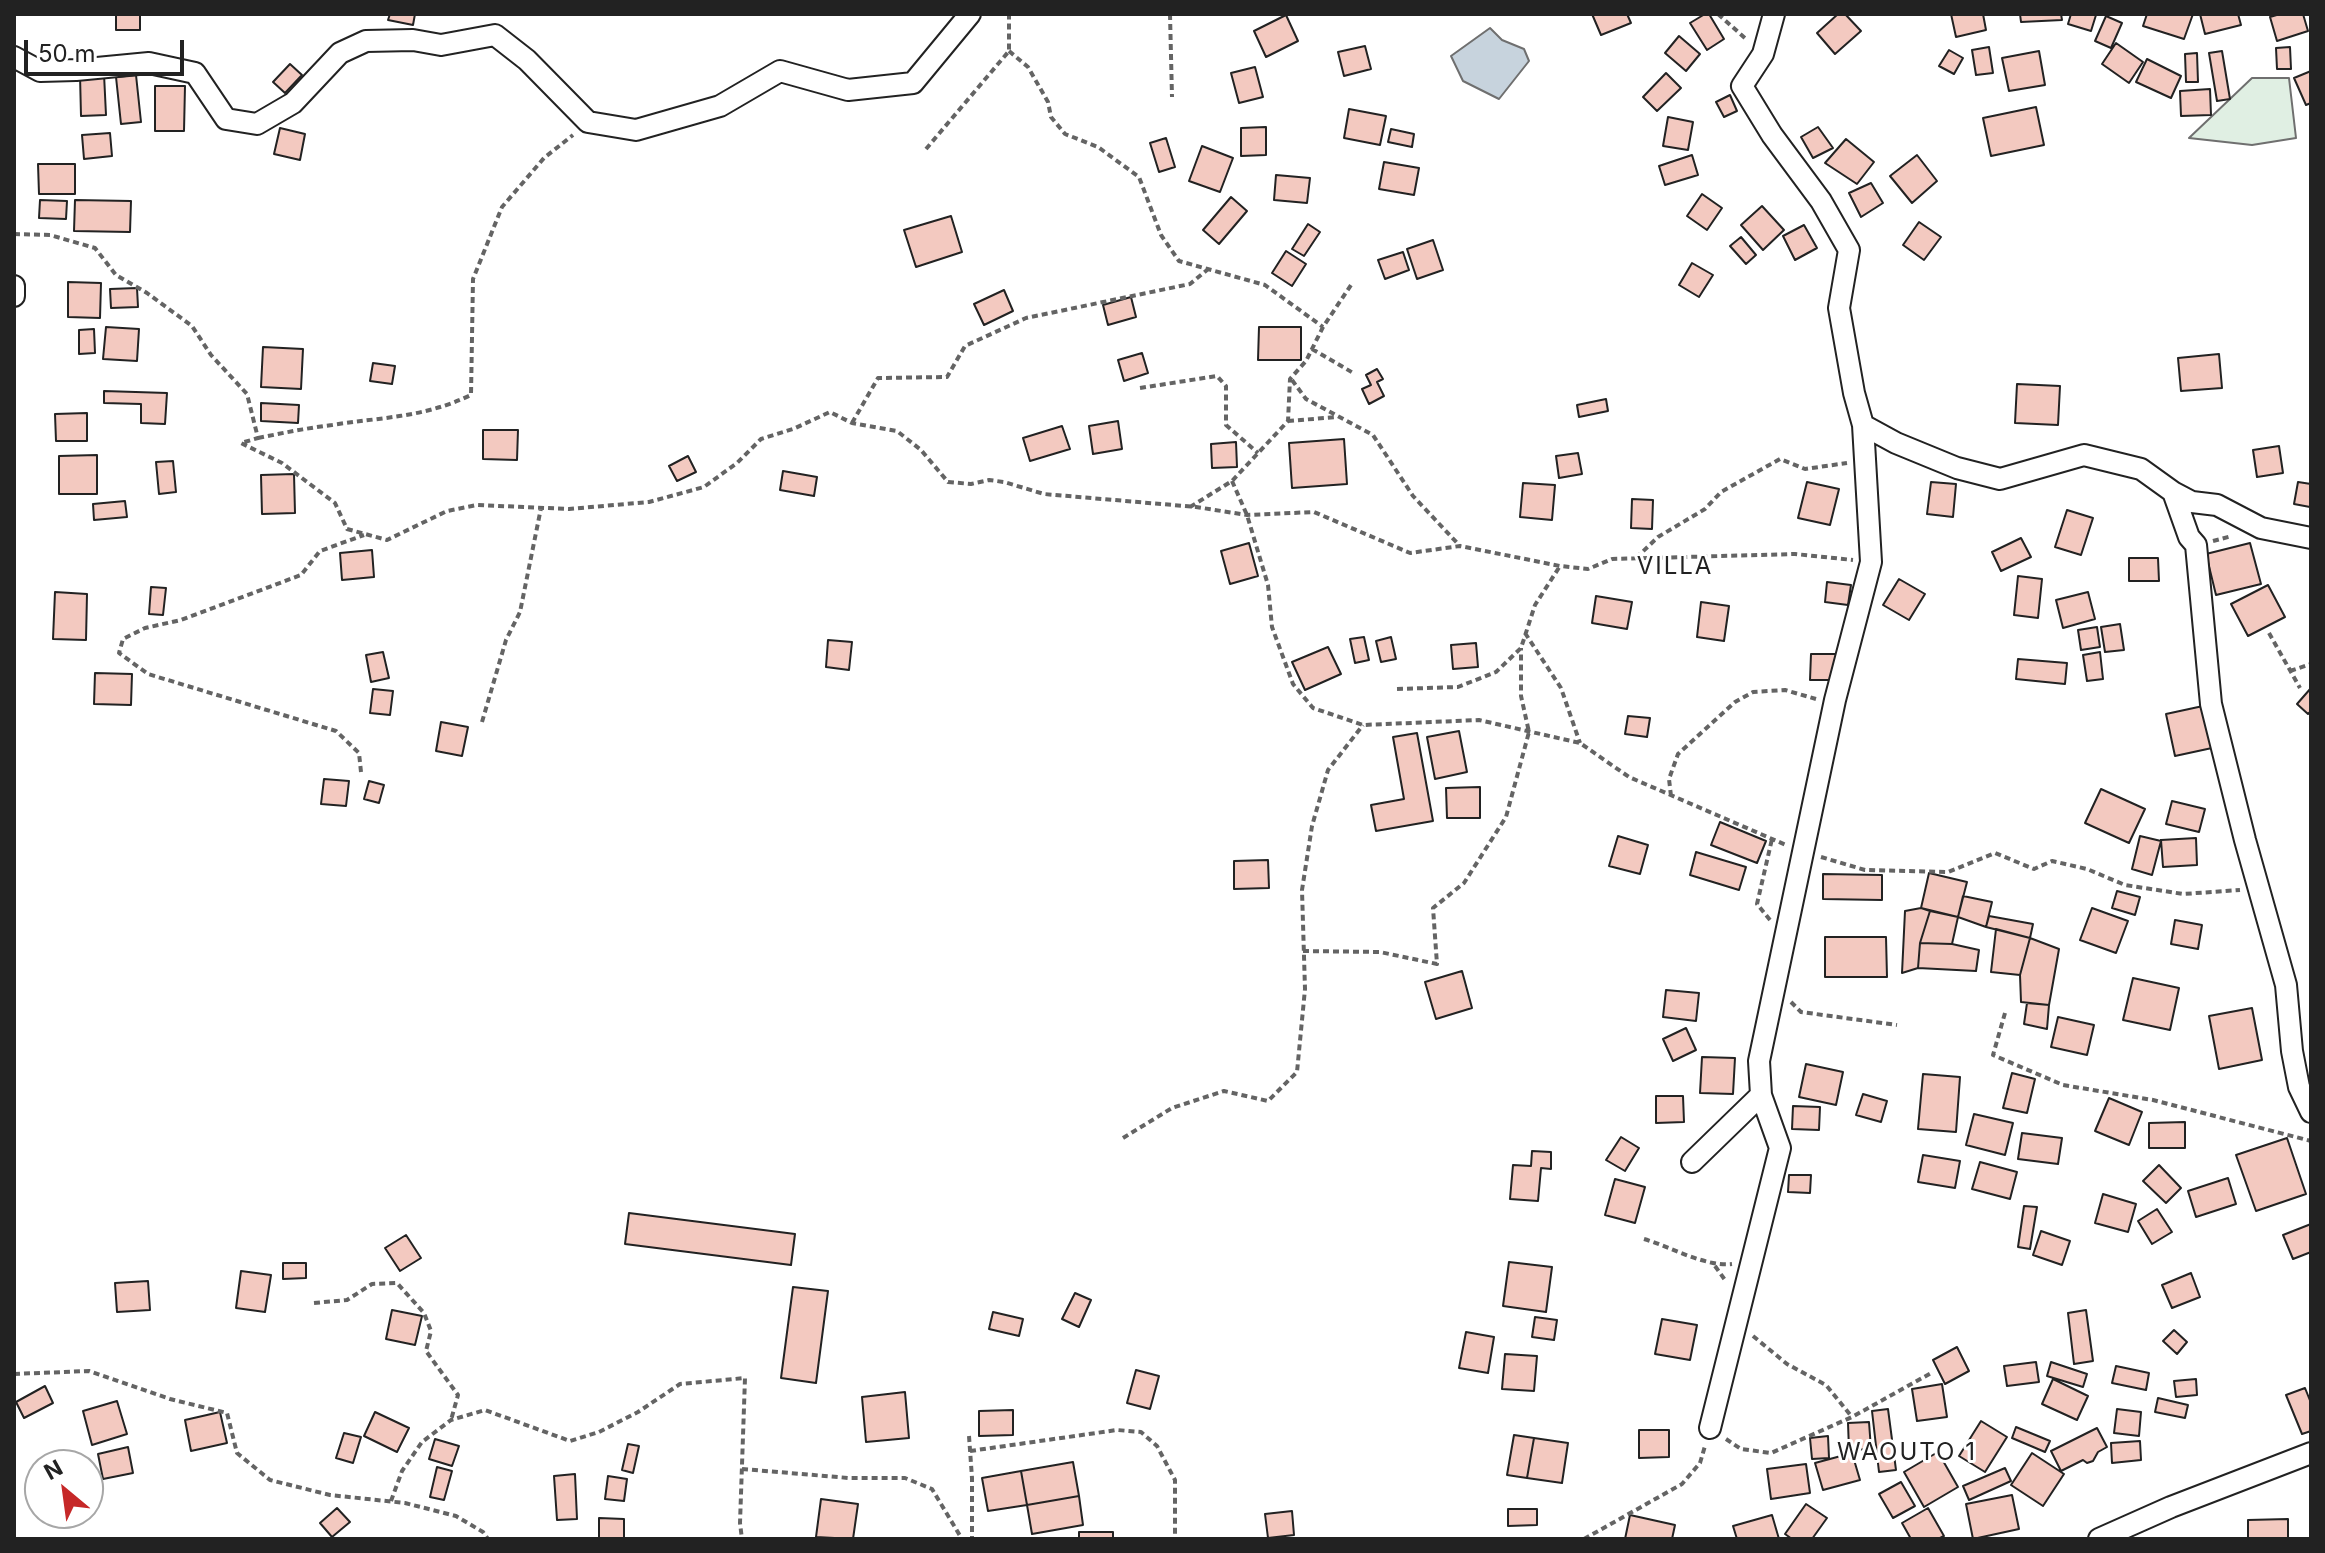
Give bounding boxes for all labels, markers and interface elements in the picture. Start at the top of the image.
scale bar [28,24,188,74]
text: 50 m [38,39,96,68]
district label: VILLA [1637,553,1713,581]
district label: WAOUTO 1 [1837,1439,1977,1467]
north arrow [24,1449,104,1529]
text: N [40,1454,67,1485]

